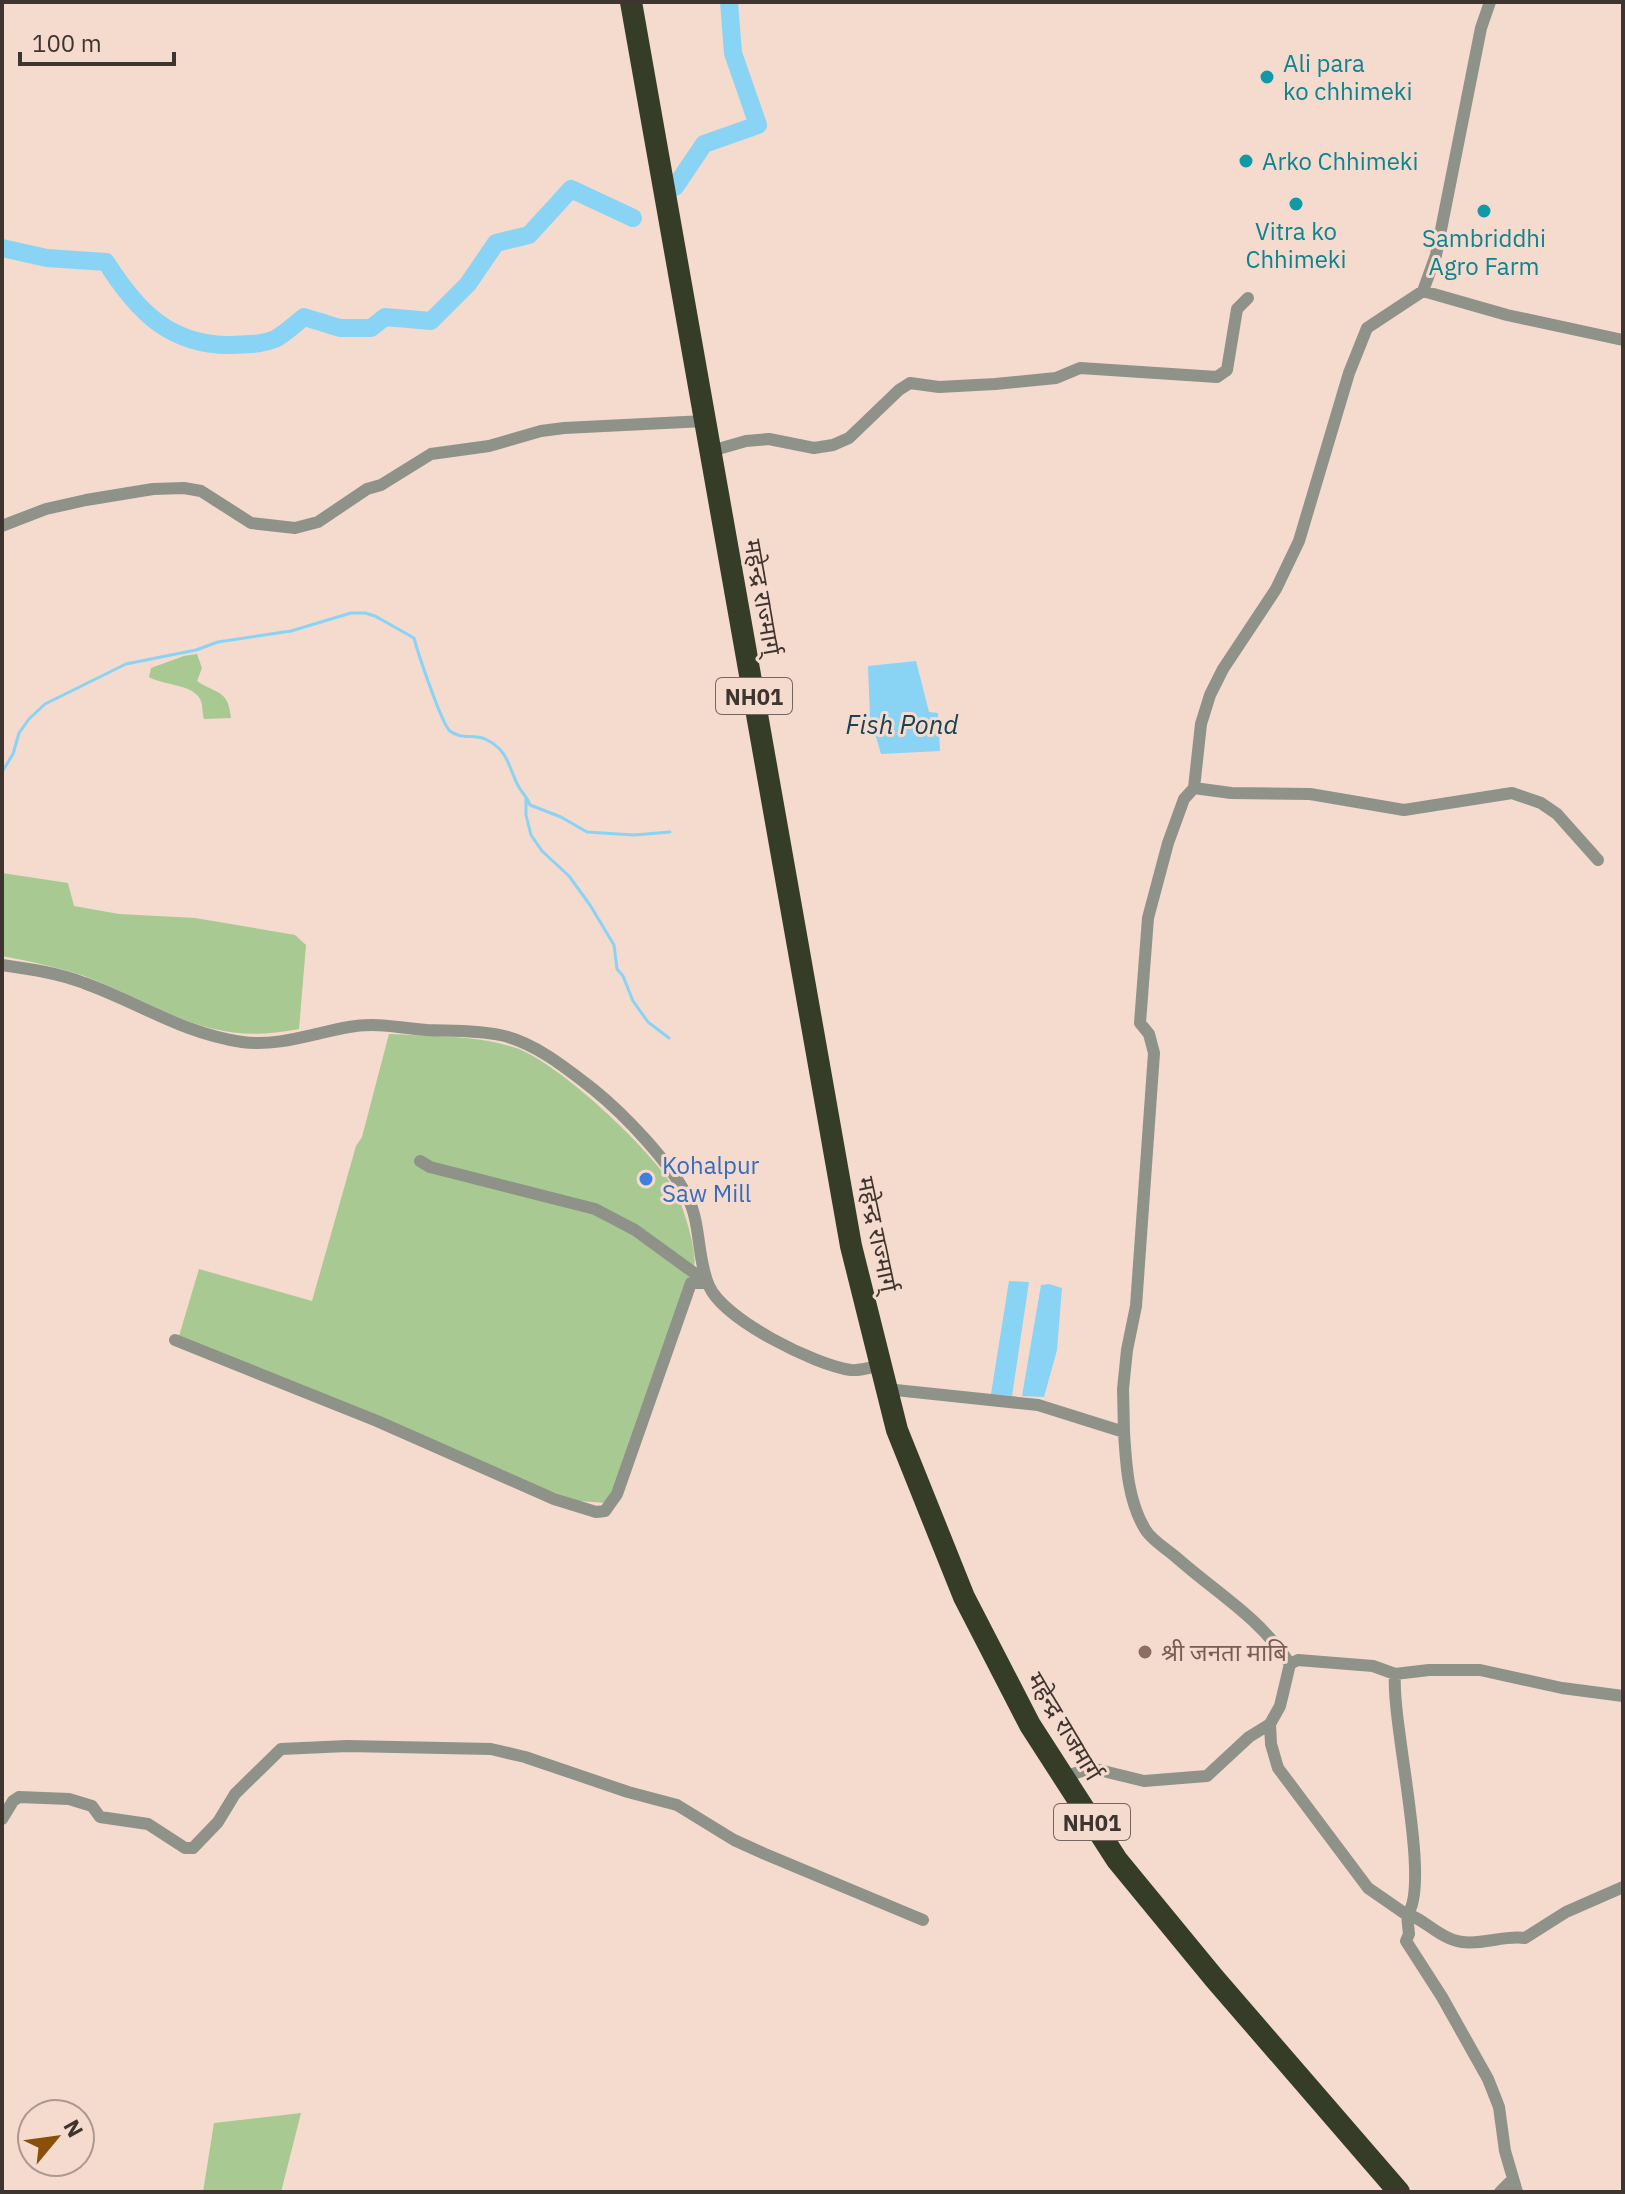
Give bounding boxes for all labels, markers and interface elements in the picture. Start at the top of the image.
scale bar [20,16,174,66]
text: 100 m [32,27,102,59]
place label: Ali para ko chhimeki [1283,47,1412,107]
marker: Ali para ko chhimeki [1258,68,1276,86]
place label: Arko Chhimeki [1262,145,1418,177]
marker: Arko Chhimeki [1237,152,1255,170]
marker: Vitra ko Chhimeki [1287,195,1305,213]
marker: Sambriddhi Agro Farm [1475,202,1493,220]
place label: Vitra ko Chhimeki [1246,215,1346,275]
place label: Sambriddhi Agro Farm [1422,222,1546,282]
street label: महेन्द्र राज्मार्ग् [737,537,790,661]
road number: NH01 [716,678,792,714]
water label: Fish Pond [845,707,959,741]
place label: Kohalpur Saw Mill [662,1149,760,1209]
marker: Kohalpur Saw Mill [637,1170,655,1188]
street label: महेन्द्र राज्मार्ग् [850,1174,907,1298]
place label: श्री जनता माबि [1161,1636,1288,1668]
marker: श्री जनता माबि [1136,1643,1154,1661]
street label: महेन्द्र राजमार्ग [1020,1666,1110,1787]
road number: NH01 [1054,1804,1130,1840]
north arrow [16,2098,96,2178]
text: N [57,2114,90,2142]

